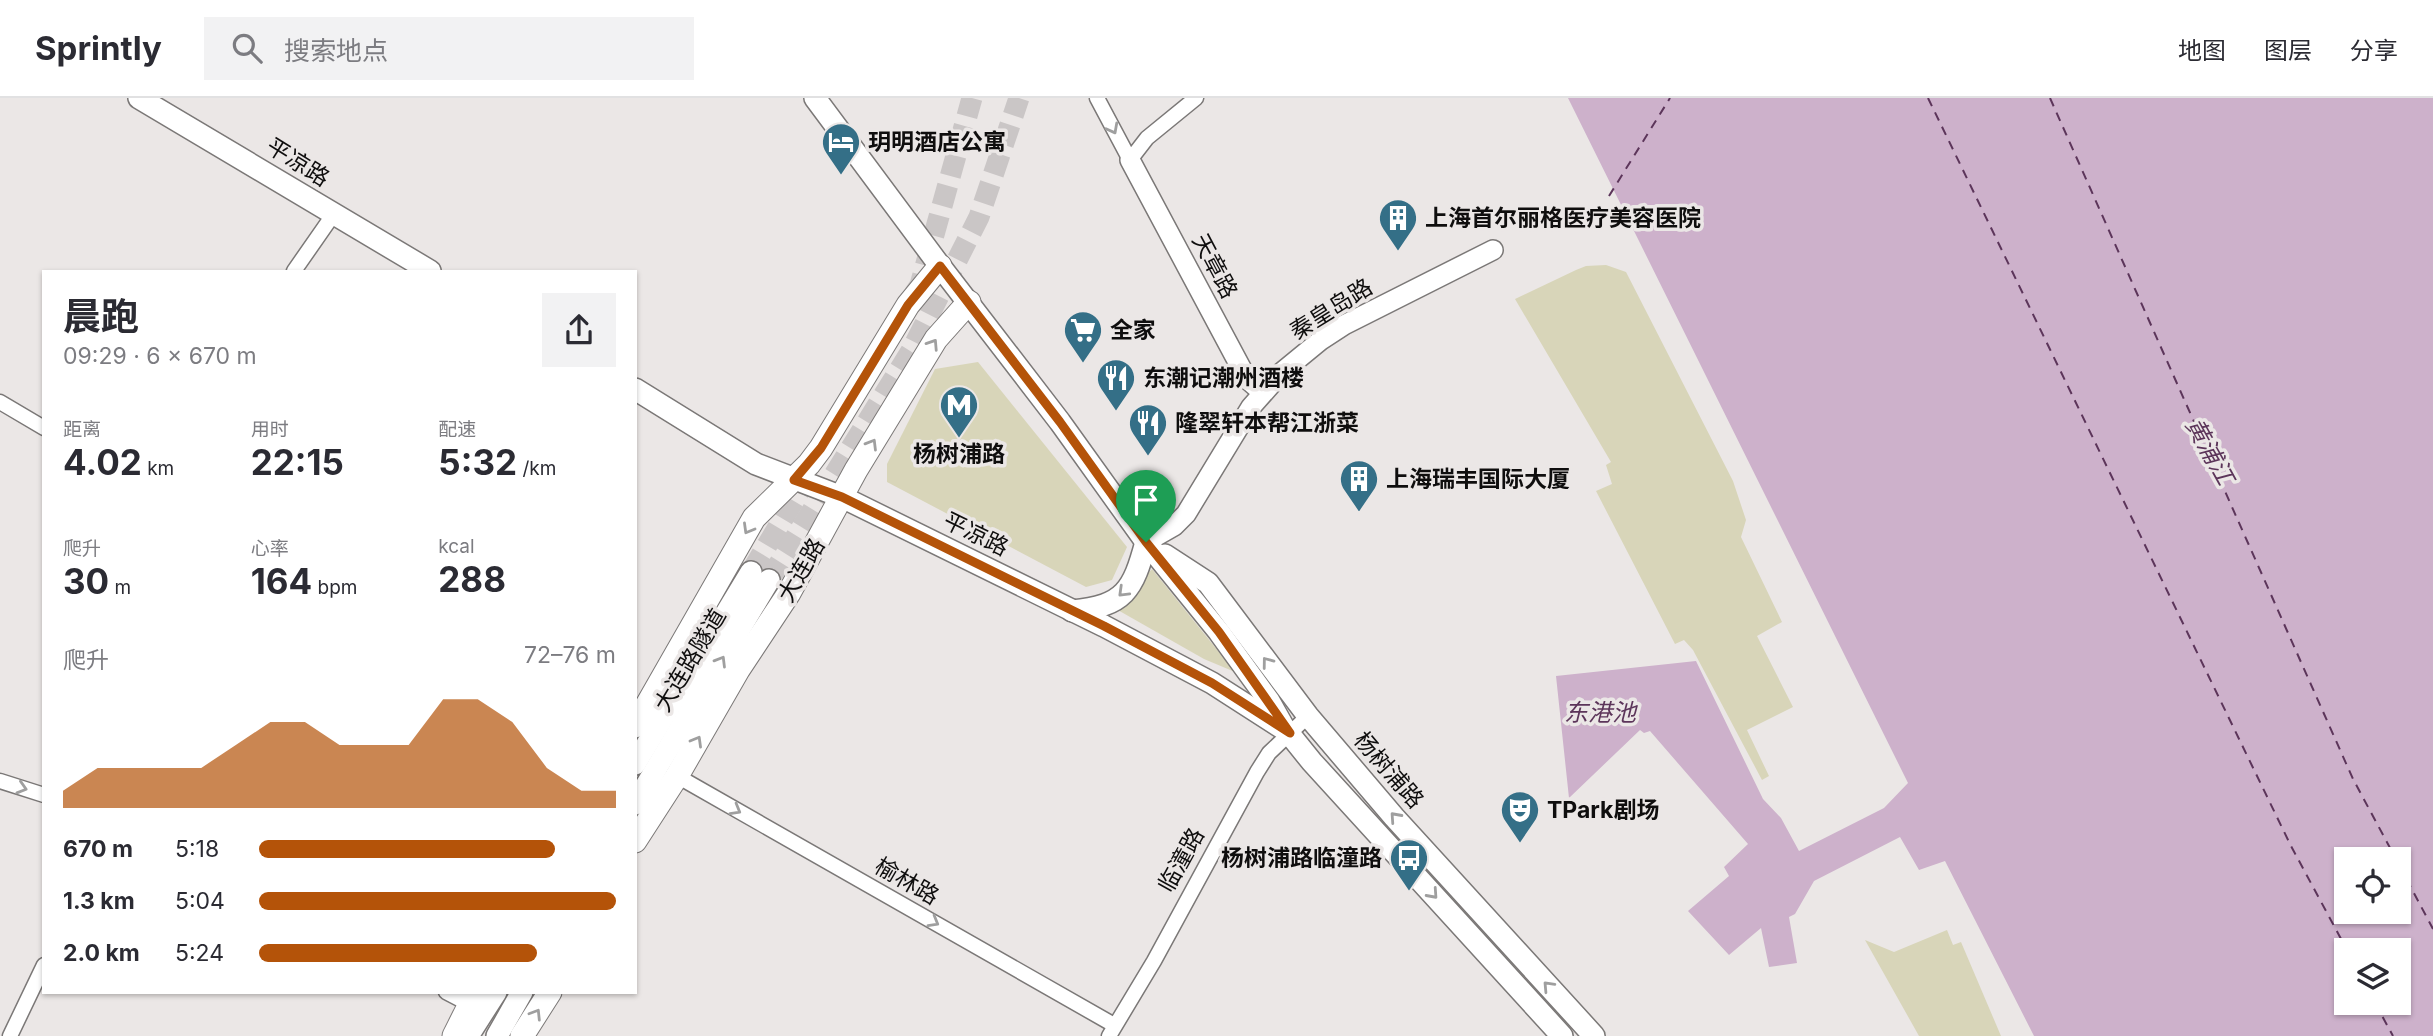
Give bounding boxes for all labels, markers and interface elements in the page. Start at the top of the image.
search box [204,17,694,80]
text: Sprintly [35,28,162,68]
icon: search [228,29,266,67]
text: 搜索地点 [284,35,388,66]
text: 地图 [2178,36,2226,65]
text: 图层 [2264,36,2312,65]
text: 分享 [2350,36,2398,65]
hotel icon: 玥明酒店公寓 [820,121,862,176]
one-way arrow [1105,122,1119,134]
place label: 玥明酒店公寓 [868,128,1006,156]
street label: 平凉路 [261,132,335,192]
building icon: 上海首尔丽格医疗美容医院 [1377,197,1419,252]
place label: 上海首尔丽格医疗美容医院 [1425,204,1701,232]
street label: 天章路 [1186,229,1244,303]
street label: 秦皇岛路 [1285,273,1377,345]
text: 晨跑 [63,293,139,339]
button: share [542,293,616,367]
supermarket icon: 全家 [1062,309,1104,364]
place label: 全家 [1110,316,1156,344]
one-way arrow [925,339,937,352]
text: 09:29 · 6 × 670 m [63,342,257,370]
restaurant icon: 东潮记潮州酒楼 [1095,357,1137,412]
place label: 东潮记潮州酒楼 [1143,364,1304,392]
metro station icon: 杨树浦路 [938,384,980,439]
restaurant icon: 隆翠轩本帮江浙菜 [1127,402,1169,457]
place label: 隆翠轩本帮江浙菜 [1175,409,1359,437]
water label: 黄浦江 [2180,412,2242,492]
text: 距离 [63,418,101,441]
text: 用时 [251,418,289,441]
text: 配速 [438,418,476,441]
one-way arrow [864,439,877,452]
place label: 杨树浦路 [913,440,1005,468]
text: 4.02 [63,441,142,483]
text: 22:15 [251,441,344,483]
text: 5:32 [438,441,517,483]
text: km [142,457,174,480]
text: /km [517,457,556,480]
building icon: 上海瑞丰国际大厦 [1338,458,1380,513]
place label: 上海瑞丰国际大厦 [1386,465,1570,493]
pin [1116,470,1176,542]
icon: arrive [1127,481,1165,519]
street label: 平凉路 [939,506,1013,562]
one-way arrow [743,522,756,535]
street label: 大连路 [772,533,830,607]
text: kcal [438,535,475,558]
text: 爬升 [63,537,101,560]
text: 心率 [251,537,289,560]
text: 288 [438,558,506,600]
text: 30 [63,560,109,602]
text: 164 [251,560,312,602]
text: m [109,576,131,599]
text: bpm [312,576,357,599]
one-way arrow [1118,584,1131,596]
street label: 大连路隧道 [648,604,732,716]
text: 72–76 m [524,641,616,669]
text: 爬升 [63,646,109,674]
one-way arrow [712,656,725,669]
one-way arrow [1263,657,1275,670]
water label: 东港池 [1564,698,1638,727]
street label: 杨树浦路 [1348,726,1430,814]
one-way arrow [689,736,702,749]
one-way arrow [15,780,28,794]
theatre icon: TPark剧场 [1499,789,1541,844]
place label: TPark剧场 [1547,796,1659,824]
one-way arrow [729,802,741,815]
one-way arrow [1391,812,1403,825]
street label: 临潼路 [1152,823,1210,897]
text: 670 m [63,835,133,863]
text: 5:18 [175,835,219,863]
bus stop icon: 杨树浦路临潼路 [1388,837,1430,892]
place label: 杨树浦路临潼路 [1221,844,1382,872]
map controls [2334,847,2411,1015]
button: locate [2334,847,2411,924]
street label: 榆林路 [870,852,944,910]
one-way arrow [1425,886,1438,899]
text: 1.3 km [63,887,135,915]
text: 5:04 [175,887,225,915]
one-way arrow [926,914,939,927]
button: layers [2334,938,2411,1015]
text: 2.0 km [63,939,140,967]
text: 5:24 [175,939,224,967]
one-way arrow [1544,981,1556,994]
one-way arrow [528,1009,541,1022]

